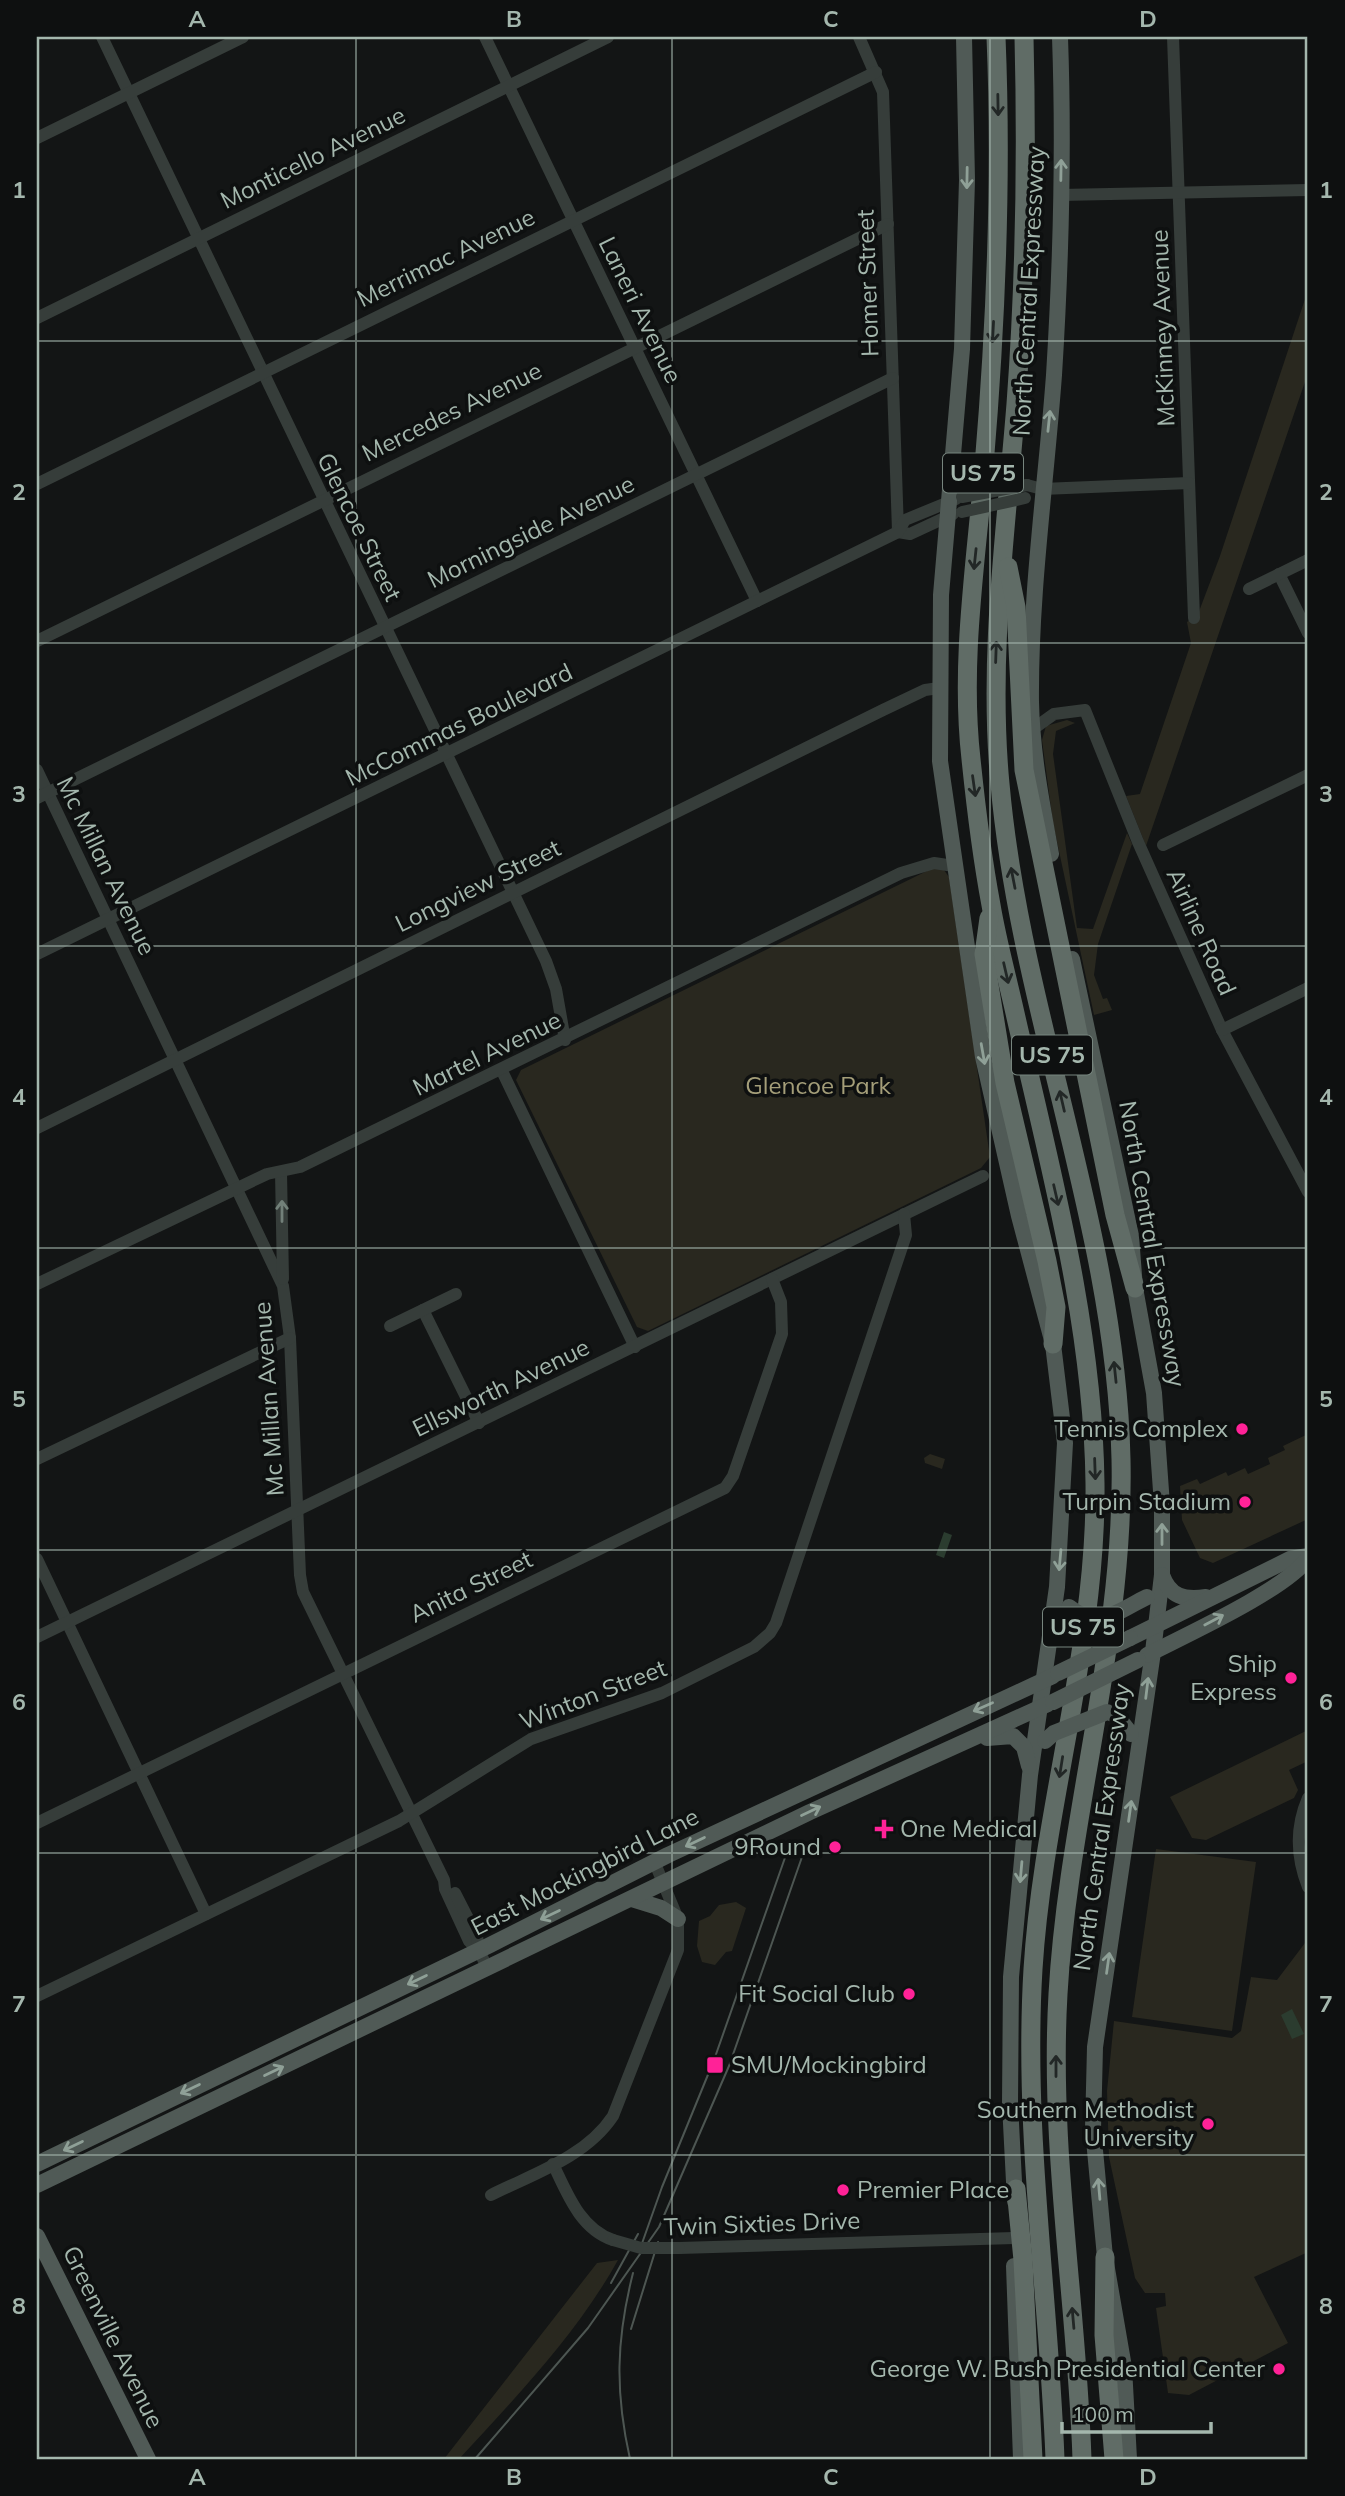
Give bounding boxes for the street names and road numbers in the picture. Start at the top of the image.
street label: Monticello Avenue [215,99,410,215]
street label: North Central Expressway [1005,145,1051,437]
street label: Merrimac Avenue [352,201,539,313]
street label: Homer Street [849,209,885,357]
street label: McKinney Avenue [1144,229,1180,427]
street label: Laneri Avenue [593,232,689,388]
street label: Mercedes Avenue [357,355,546,468]
street label: Glencoe Street [311,447,409,606]
road number: US 75 [943,453,1023,492]
street label: Morningside Avenue [422,468,639,594]
street label: McCommas Boulevard [340,656,577,792]
street label: Mc Millan Avenue [51,771,163,960]
street label: Longview Street [390,832,565,938]
street label: Airline Road [1161,863,1243,1000]
street label: Martel Avenue [408,1004,566,1102]
road number: US 75 [1012,1036,1092,1074]
street label: North Central Expressway [1113,1098,1193,1389]
street label: Mc Millan Avenue [246,1301,290,1497]
street label: Ellsworth Avenue [407,1331,594,1443]
street label: Anita Street [404,1543,537,1629]
road number: US 75 [1043,1608,1123,1646]
street label: Winton Street [515,1652,670,1736]
street label: North Central Expressway [1066,1681,1136,1973]
street label: East Mockingbird Lane [466,1801,703,1942]
street label: Twin Sixties Drive [663,2205,861,2241]
street label: Greenville Avenue [57,2241,171,2433]

